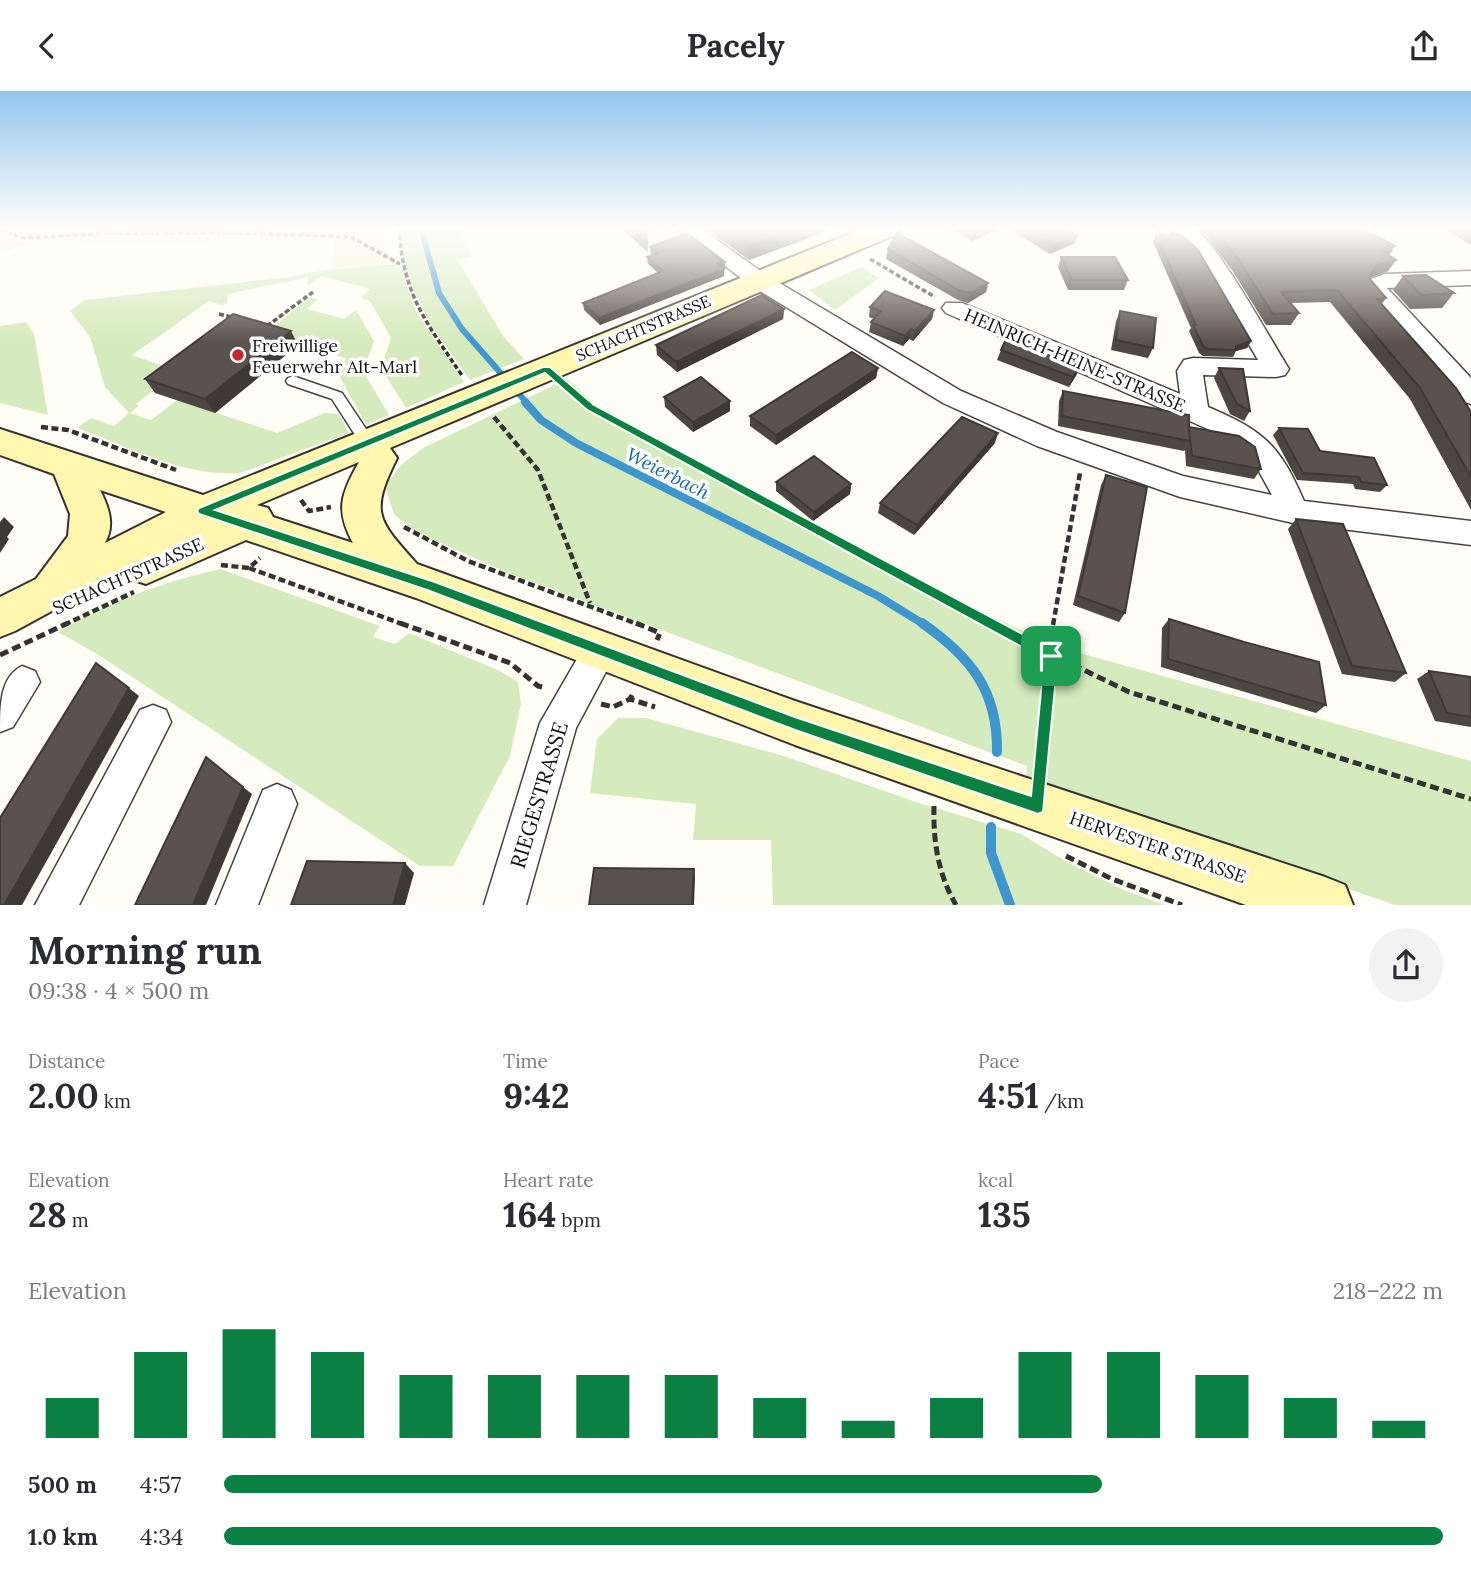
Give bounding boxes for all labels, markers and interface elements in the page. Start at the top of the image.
text: Pacely [686,25,785,66]
icon: back [28,27,66,65]
icon: share [1405,27,1443,65]
street label: SCHACHTSTRASSE [572,290,714,366]
street label: HEINRICH-HEINE-STRASSE [961,303,1189,417]
place label: Freiwillige Feuerwehr Alt-Marl [252,334,417,378]
marker: Freiwillige Feuerwehr Alt-Marl [230,347,246,363]
water label: Weierbach [622,442,714,504]
street label: SCHACHTSTRASSE [49,532,207,620]
pin [1021,626,1081,686]
icon: arrive [1032,637,1070,675]
street label: RIEGESTRASSE [504,718,574,872]
street label: HERVESTER STRASSE [1067,806,1249,888]
text: Morning run [28,926,262,974]
button: share [1369,928,1443,1002]
text: 09:38 · 4 × 500 m [28,976,209,1005]
text: Distance [28,1049,105,1073]
text: Time [503,1049,548,1073]
text: Pace [978,1049,1020,1073]
text: 2.00 [28,1073,99,1118]
text: 9:42 [503,1073,570,1118]
text: 4:51 [978,1073,1039,1118]
text: km [99,1089,131,1113]
text: /km [1039,1089,1084,1113]
text: Elevation [28,1168,110,1192]
text: Heart rate [503,1168,594,1192]
text: kcal [978,1168,1013,1192]
text: 28 [28,1192,67,1237]
text: 164 [503,1192,556,1237]
text: 135 [978,1192,1031,1237]
text: m [67,1208,89,1232]
text: bpm [556,1208,601,1232]
text: Elevation [28,1276,127,1305]
text: 218–222 m [1333,1276,1443,1305]
text: 500 m [28,1470,97,1499]
text: 4:57 [140,1470,181,1499]
text: 1.0 km [28,1522,98,1551]
text: 4:34 [140,1522,184,1551]

